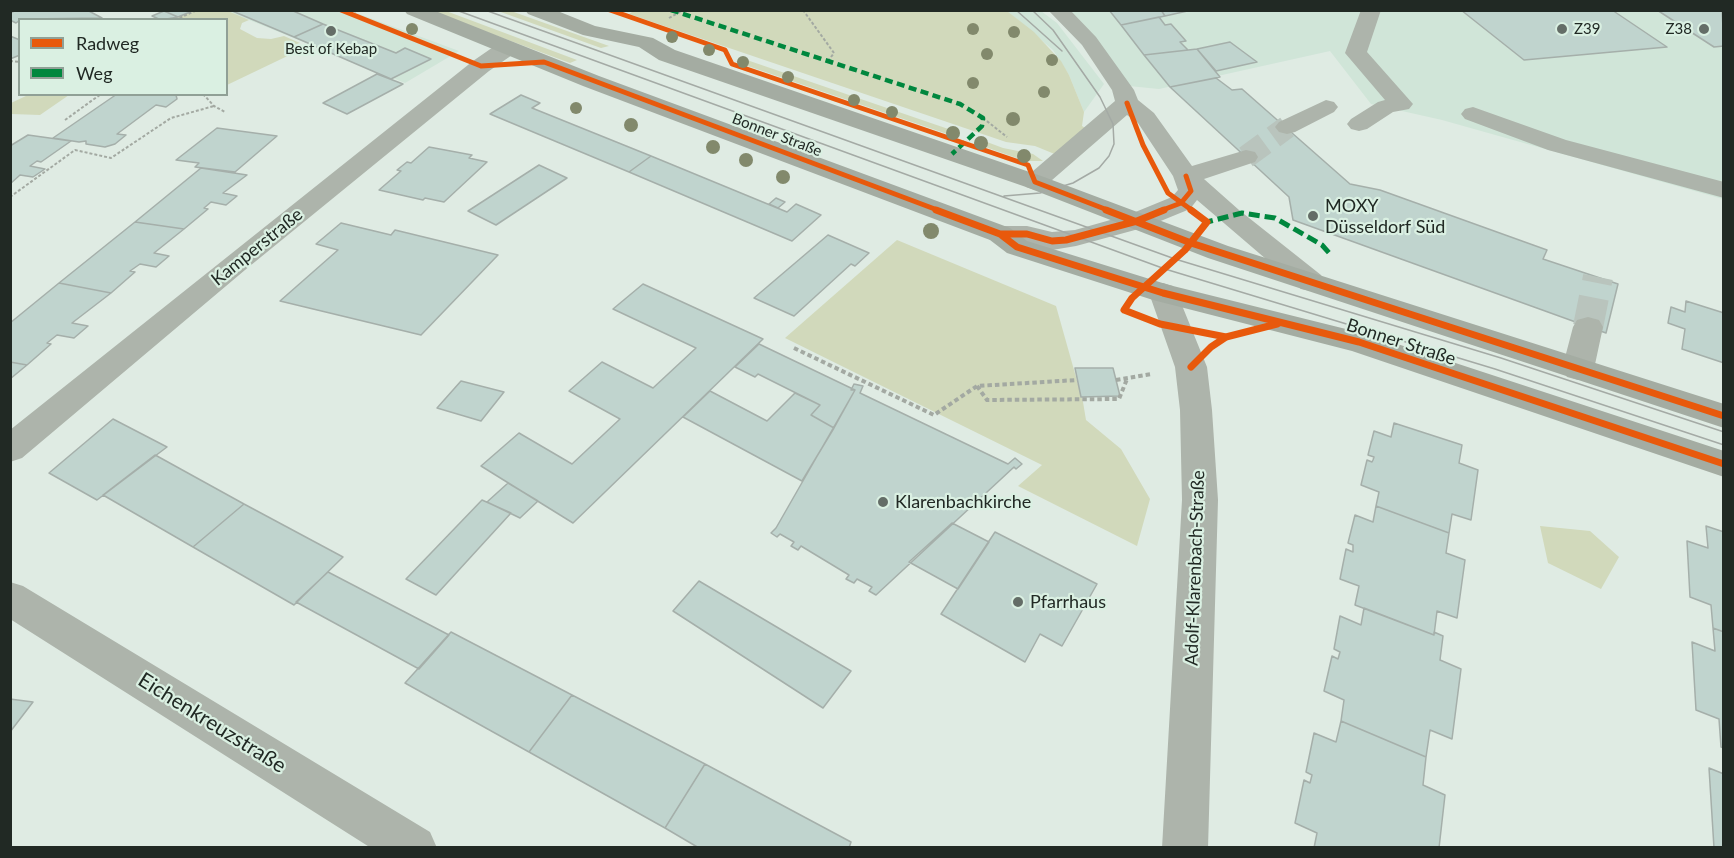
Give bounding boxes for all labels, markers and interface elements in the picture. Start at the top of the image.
legend [18,18,228,96]
place label: Z39 [1574,20,1600,38]
place label: Z38 [1666,20,1692,38]
marker: Z39 [1555,22,1569,36]
marker: Z38 [1697,22,1711,36]
marker: Best of Kebap [324,24,338,38]
text: Radweg [76,32,139,54]
place label: Best of Kebap [285,40,377,58]
text: Weg [76,62,113,84]
street label: Bonner Straße [730,110,824,160]
place label: MOXY Düsseldorf Süd [1325,195,1445,238]
street label: Kamperstraße [207,204,307,290]
marker: MOXY Düsseldorf Süd [1306,209,1320,223]
street label: Bonner Straße [1344,314,1458,370]
street label: Adolf-Klarenbach-Straße [1181,470,1209,666]
place label: Klarenbachkirche [895,491,1031,513]
marker: Klarenbachkirche [876,495,890,509]
place label: Pfarrhaus [1030,591,1106,613]
marker: Pfarrhaus [1011,595,1025,609]
street label: Eichenkreuzstraße [133,667,291,779]

